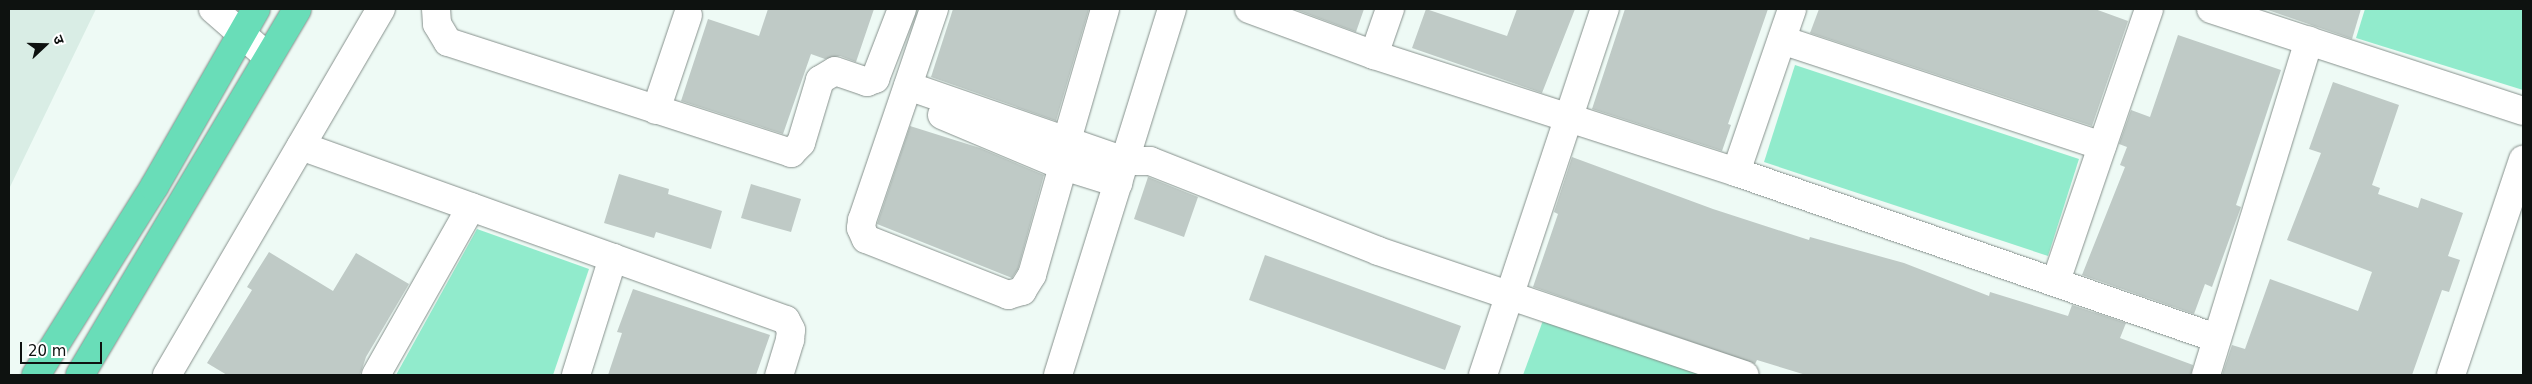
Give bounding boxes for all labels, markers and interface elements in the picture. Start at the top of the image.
north arrow [20,20,70,70]
text: उ [50,33,68,46]
scale bar [22,332,105,364]
text: 20 m [28,342,66,360]

